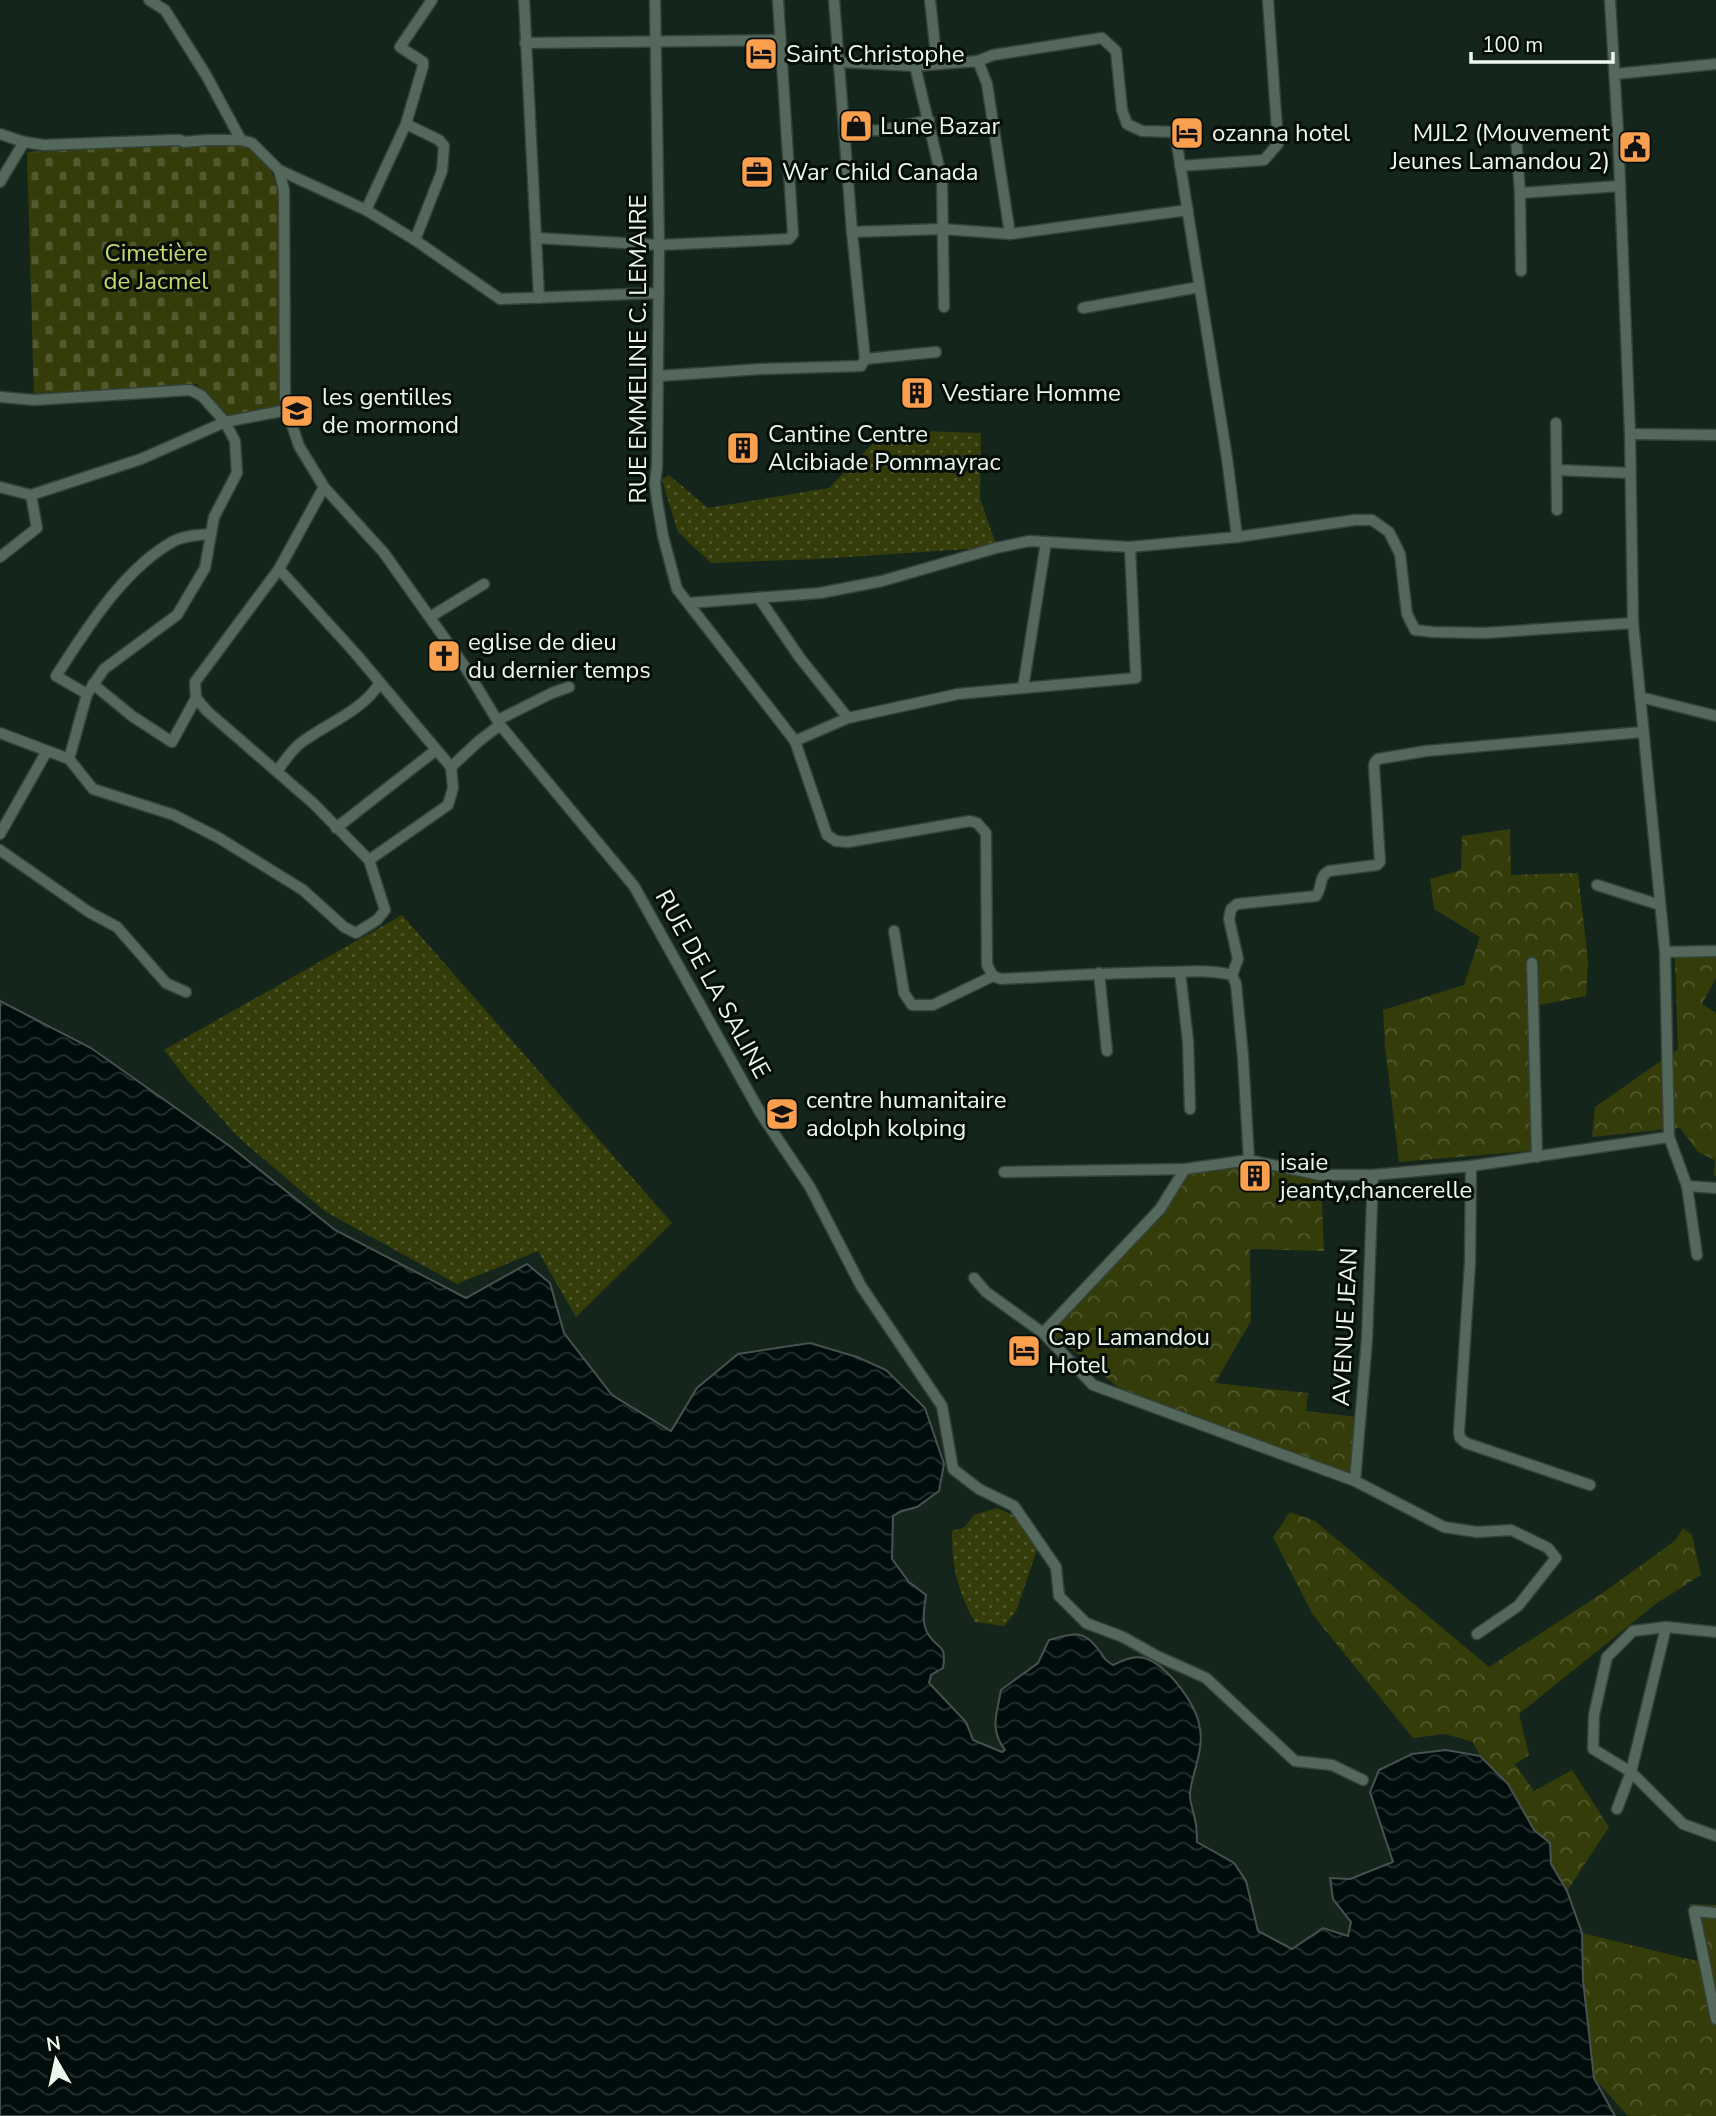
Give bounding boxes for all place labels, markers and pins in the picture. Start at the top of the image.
hotel icon: Saint Christophe [742,35,780,73]
place label: Saint Christophe [786,38,965,70]
shop icon: Lune Bazar [837,107,875,145]
place label: Lune Bazar [880,110,1000,142]
hotel icon: ozanna hotel [1168,114,1206,152]
place label: ozanna hotel [1212,117,1350,149]
place label: MJL2 (Mouvement Jeunes Lamandou 2) [1389,117,1611,177]
public building icon: MJL2 (Mouvement Jeunes Lamandou 2) [1616,128,1654,166]
office icon: War Child Canada [738,153,776,191]
place label: War Child Canada [782,156,979,188]
building icon: Vestiare Homme [898,374,936,412]
place label: Vestiare Homme [941,377,1121,409]
place label: les gentilles de mormond [322,381,459,441]
school or university icon: les gentilles de mormond [278,392,316,430]
place label: Cantine Centre Alcibiade Pommayrac [768,418,1001,478]
building icon: Cantine Centre Alcibiade Pommayrac [724,429,762,467]
place label: eglise de dieu du dernier temps [468,626,651,686]
church icon: eglise de dieu du dernier temps [425,637,463,675]
place label: centre humanitaire adolph kolping [806,1084,1007,1144]
school or university icon: centre humanitaire adolph kolping [763,1095,801,1133]
place label: isaie jeanty,chancerelle [1278,1146,1472,1206]
building icon: isaie jeanty,chancerelle [1236,1157,1274,1195]
place label: Cap Lamandou Hotel [1048,1321,1210,1381]
hotel icon: Cap Lamandou Hotel [1005,1332,1043,1370]

